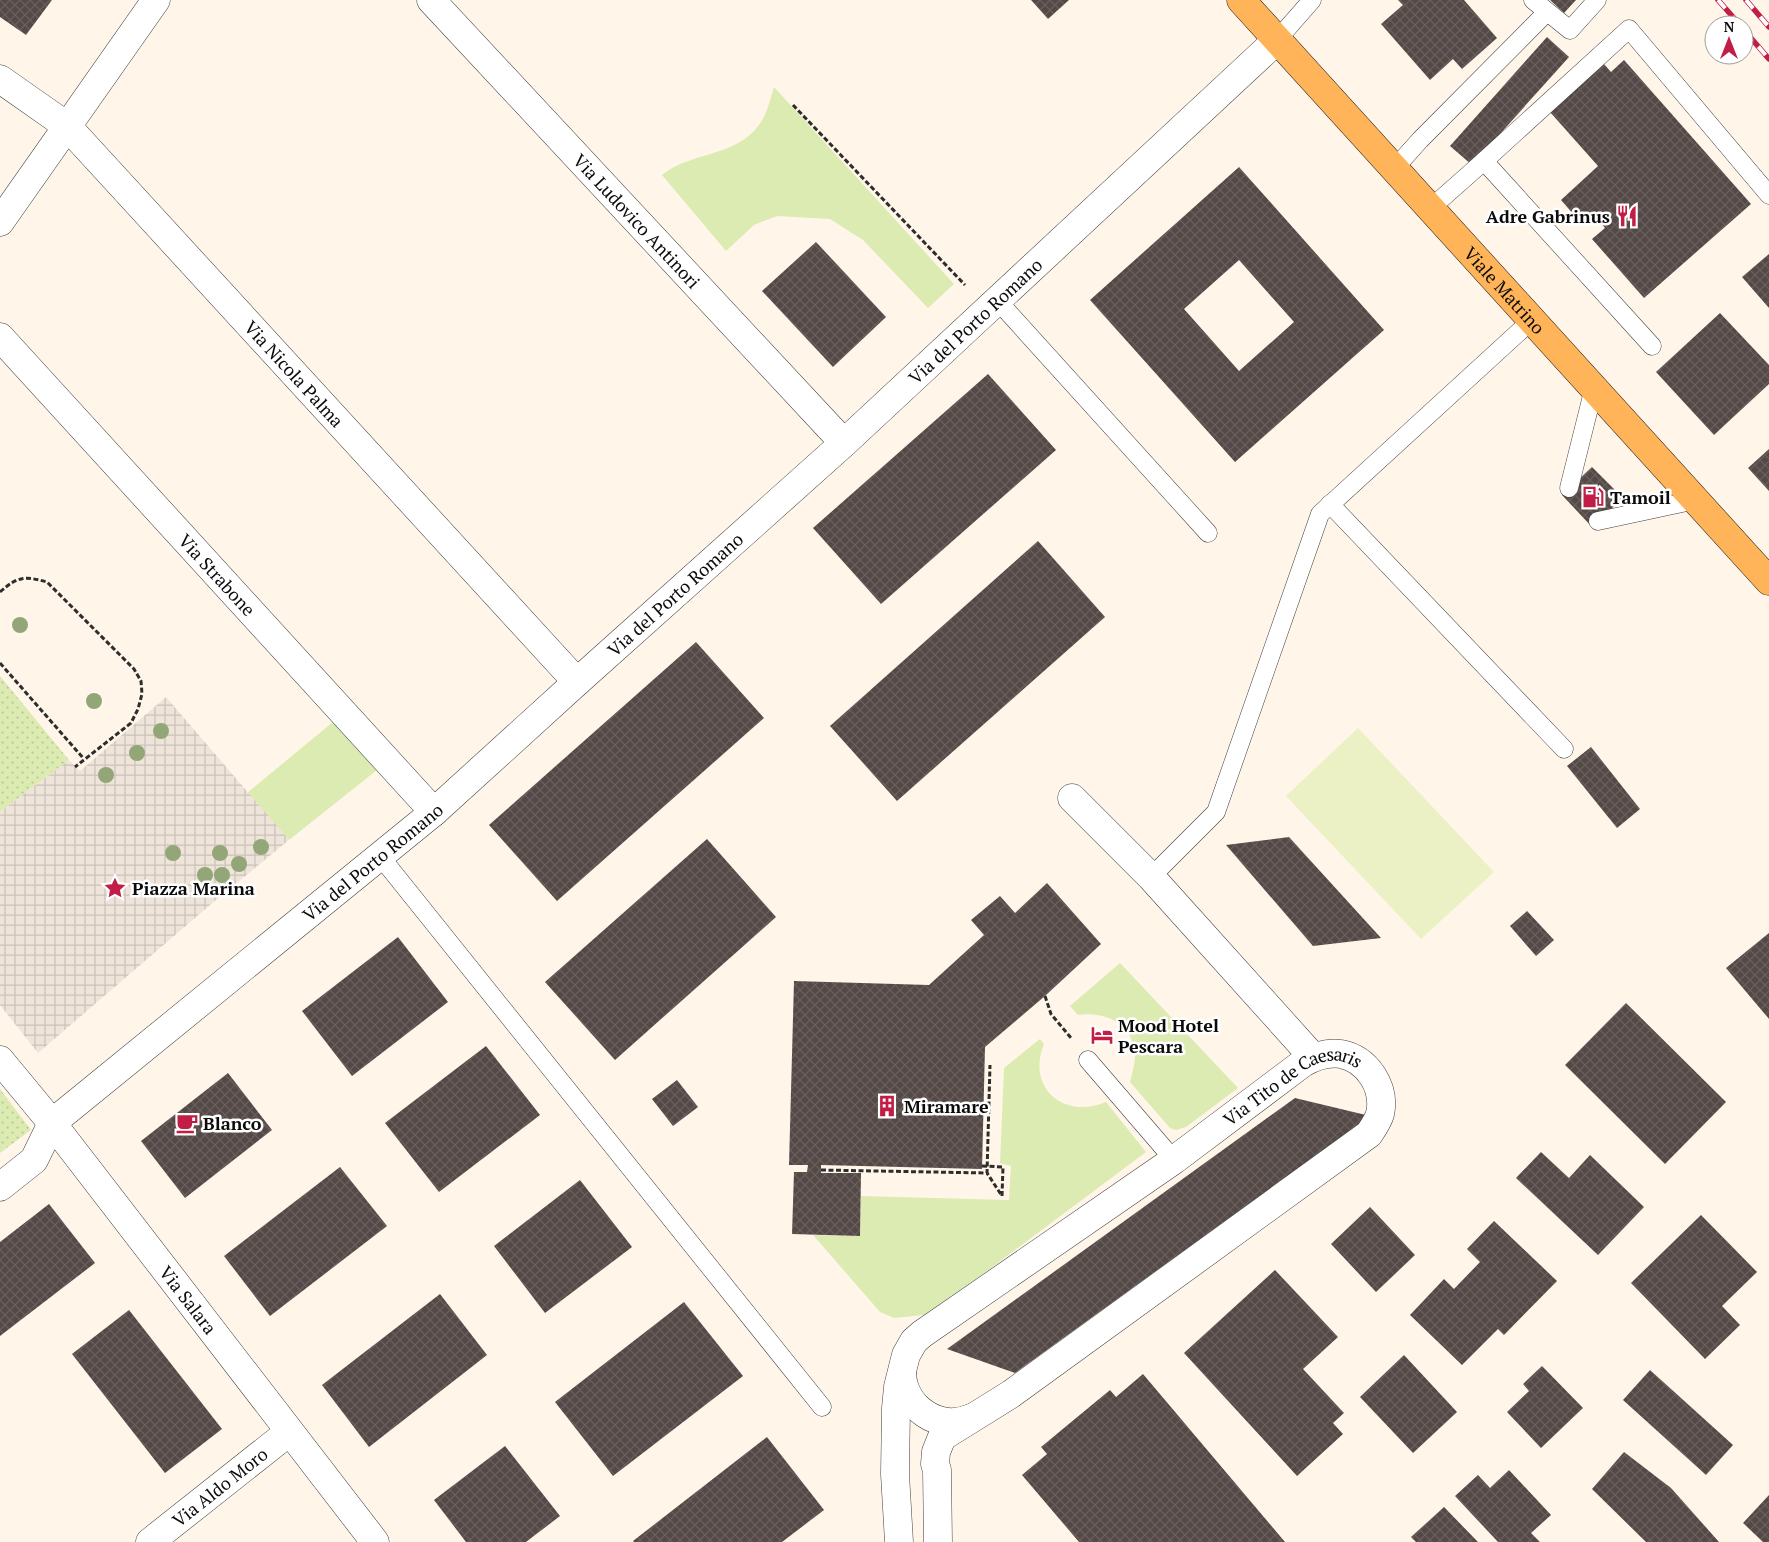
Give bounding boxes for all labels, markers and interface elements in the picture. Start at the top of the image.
north arrow [1704,15,1754,65]
text: N [1724,17,1735,36]
street label: Via Ludovico Antinori [568,148,706,293]
restaurant icon: Adre Gabrinus [1614,203,1640,229]
place label: Adre Gabrinus [1486,204,1610,228]
street label: Viale Matrino [1459,241,1551,339]
street label: Via del Porto Romano [903,253,1047,389]
street label: Via Nicola Palma [239,315,349,432]
fuel station icon: Tamoil [1580,484,1606,510]
place label: Tamoil [1610,485,1671,509]
street label: Via del Porto Romano [602,527,748,661]
street label: Via Strabone [174,529,261,621]
street label: Via del Porto Romano [297,798,448,926]
place icon: Piazza Marina [102,875,128,901]
place label: Piazza Marina [132,876,255,900]
place label: Mood Hotel Pescara [1118,1013,1219,1058]
hotel icon: Mood Hotel Pescara [1089,1022,1115,1048]
street label: Via Tito de Caesaris [1218,1041,1368,1131]
building icon: Miramare [874,1093,900,1119]
place label: Miramare [904,1094,989,1118]
cafe icon: Blanco [174,1110,200,1136]
place label: Blanco [203,1111,262,1135]
street label: Via Salara [154,1261,222,1339]
street label: Via Aldo Moro [167,1442,273,1532]

